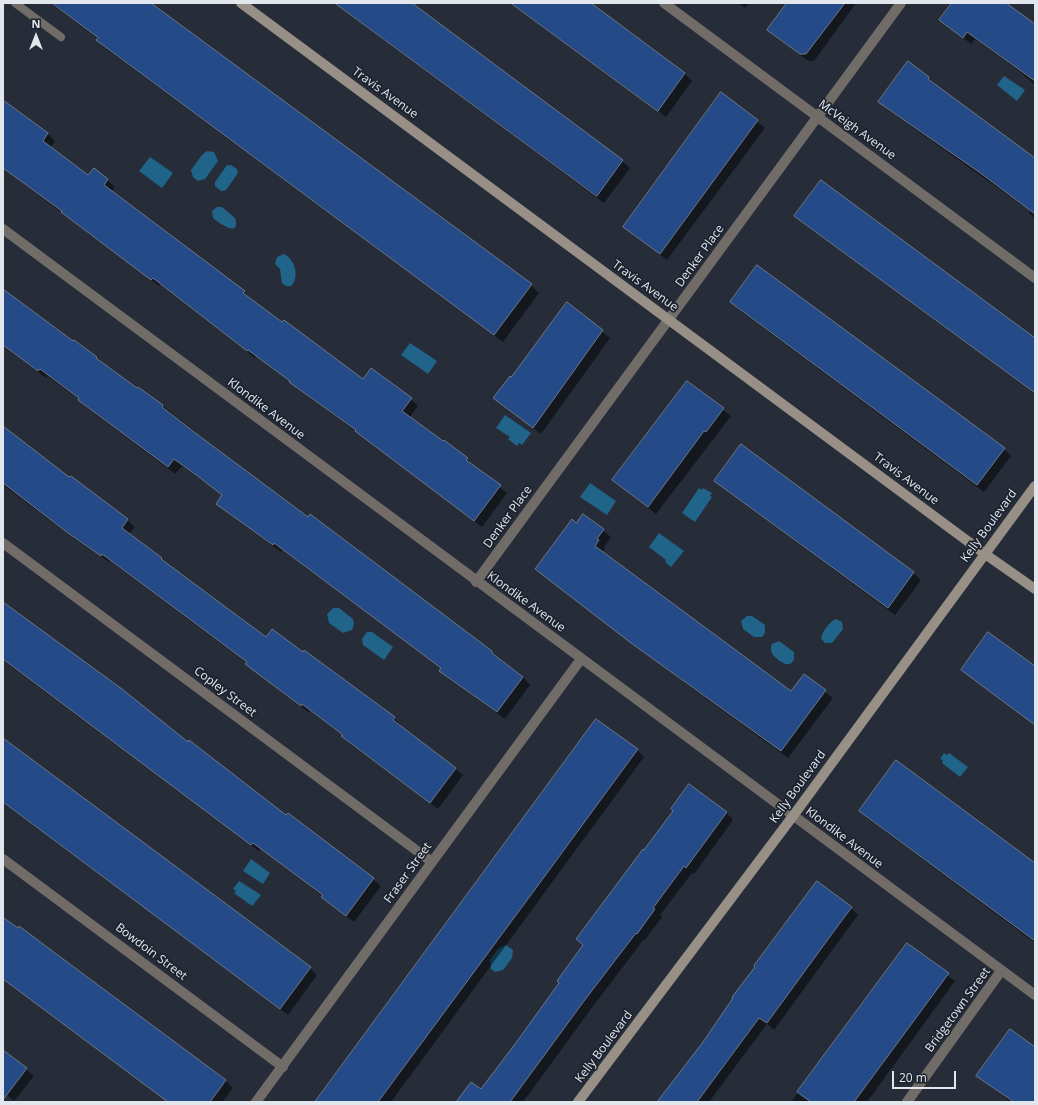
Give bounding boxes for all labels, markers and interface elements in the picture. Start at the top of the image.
north arrow [16,16,56,56]
text: N [32,16,40,31]
street label: Travis Avenue [349,64,421,122]
street label: McVeigh Avenue [815,97,899,163]
street label: Denker Place [673,222,727,290]
street label: Travis Avenue [609,257,681,315]
street label: Klondike Avenue [224,375,308,443]
street label: Travis Avenue [871,450,941,508]
street label: Denker Place [481,483,535,551]
street label: Kelly Boulevard [958,487,1020,565]
street label: Klondike Avenue [484,569,568,635]
street label: Copley Street [191,664,259,720]
street label: Kelly Boulevard [767,748,829,826]
street label: Klondike Avenue [802,804,886,872]
street label: Fraser Street [381,840,435,906]
street label: Bowdoin Street [112,920,190,984]
street label: Bridgetown Street [922,965,994,1055]
street label: Kelly Boulevard [572,1008,636,1086]
scale bar [894,1063,958,1089]
text: 20 m [899,1069,927,1086]

